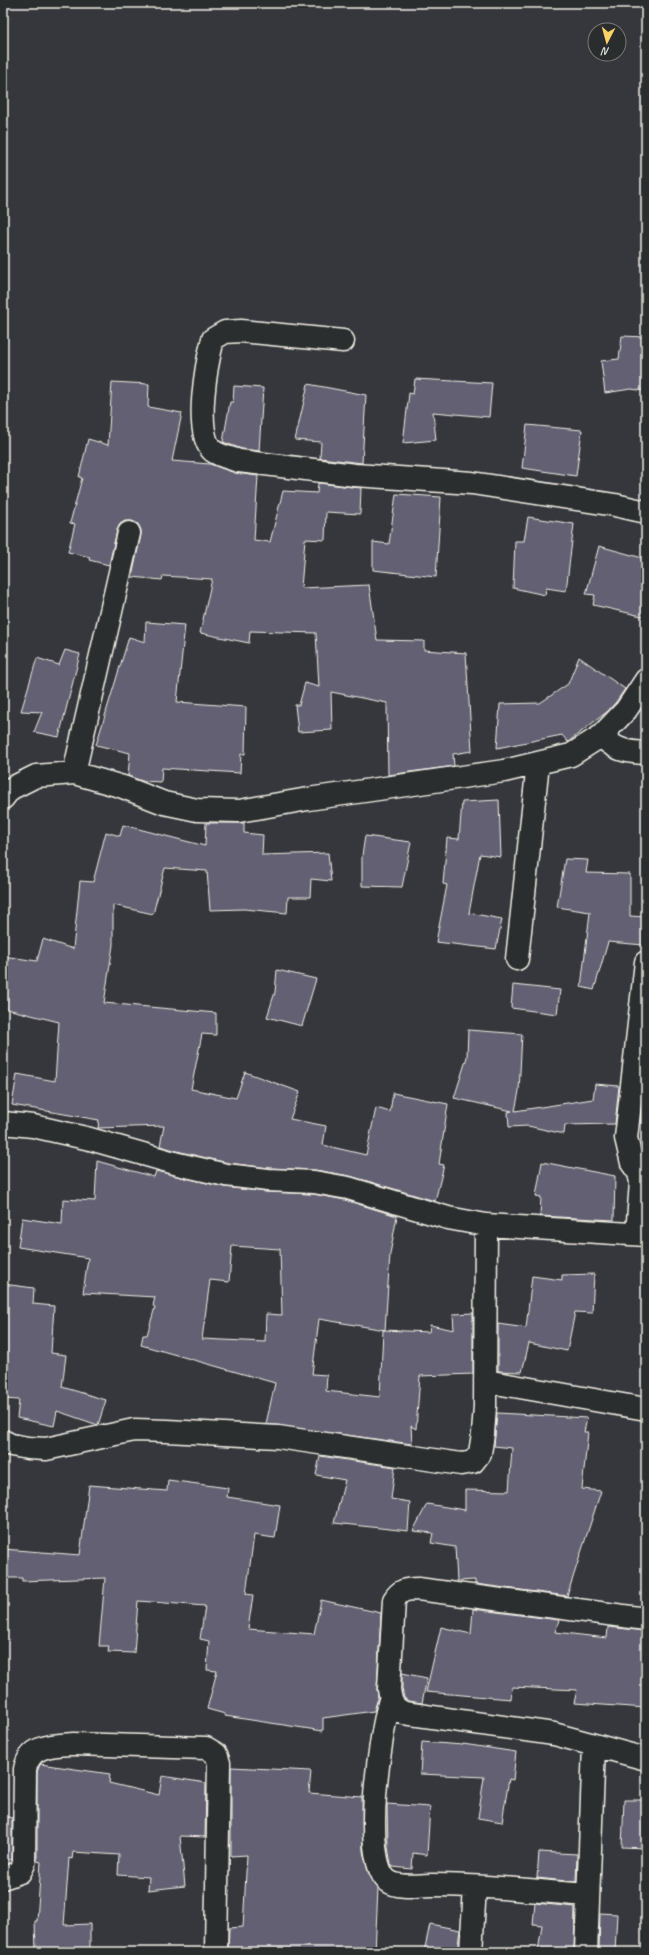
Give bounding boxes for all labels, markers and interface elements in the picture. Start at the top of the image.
north arrow [587,22,627,62]
text: N [600,44,610,59]

